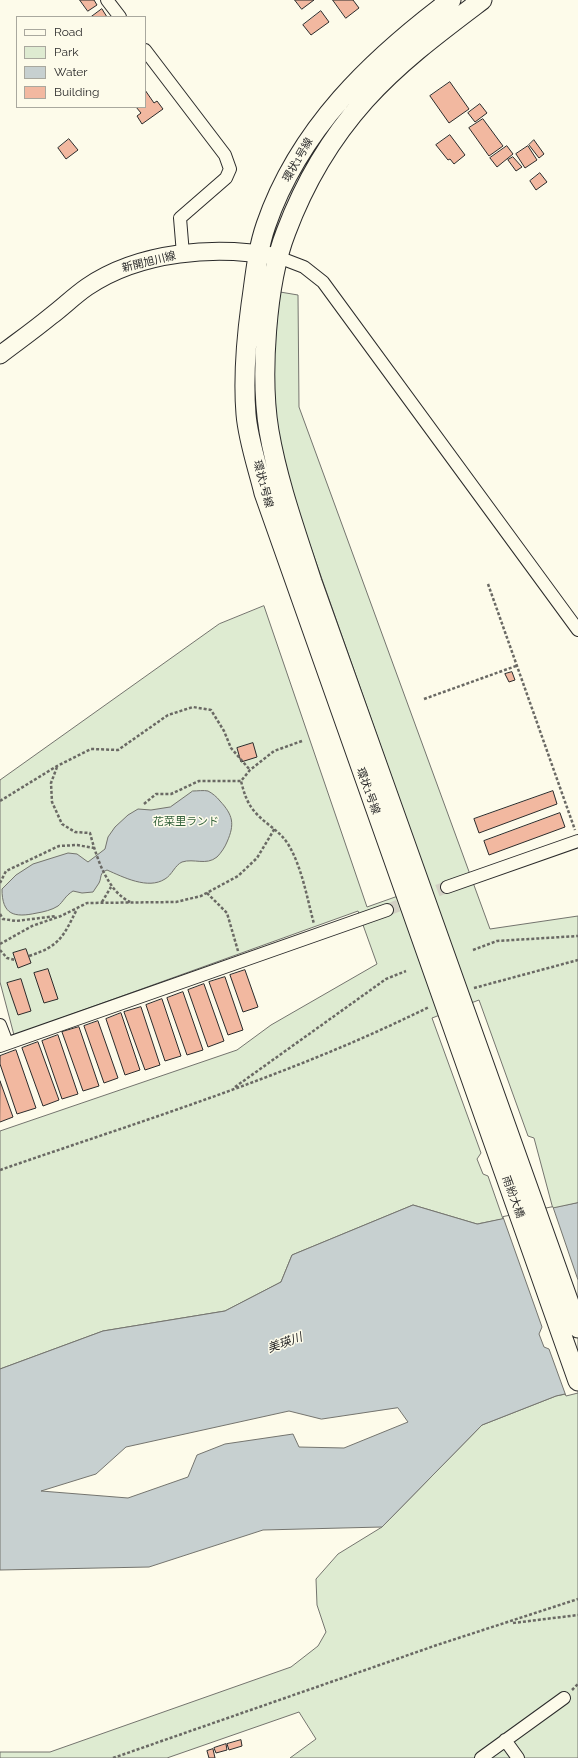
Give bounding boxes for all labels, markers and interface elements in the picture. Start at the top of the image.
legend [16,16,146,108]
text: Road [54,25,83,39]
text: Park [54,45,79,59]
text: Water [54,65,88,79]
text: Building [54,85,100,99]
street label: 環状1号線 [280,136,316,184]
street label: 新開旭川線 [121,249,177,275]
street label: 環状1号線 [250,459,276,509]
street label: 環状1号線 [353,766,383,816]
park label: 花菜里ランド [153,815,219,829]
street label: 雨紛大橋 [499,1174,527,1220]
water label: 美瑛川 [266,1330,304,1356]

